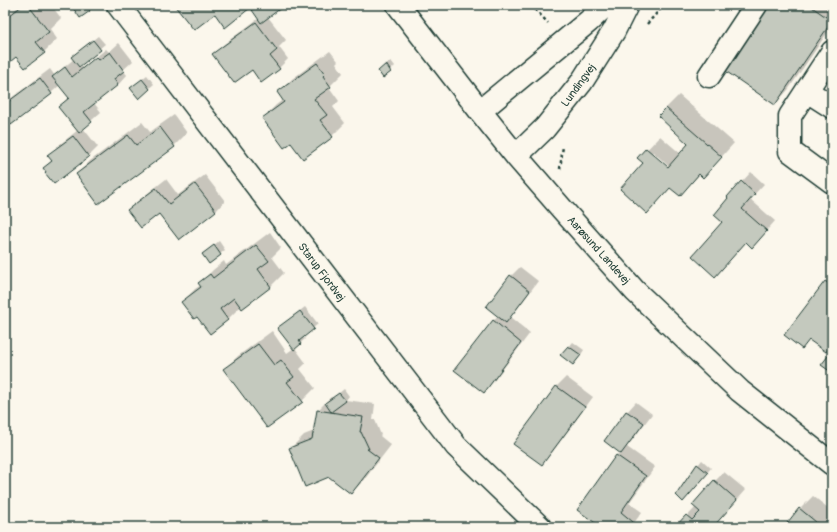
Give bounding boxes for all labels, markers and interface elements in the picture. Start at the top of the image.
street label: Lundingvej [558,61,598,109]
street label: Aarøsund Landevej [565,214,633,287]
street label: Starup Fjordvej [295,240,348,304]

